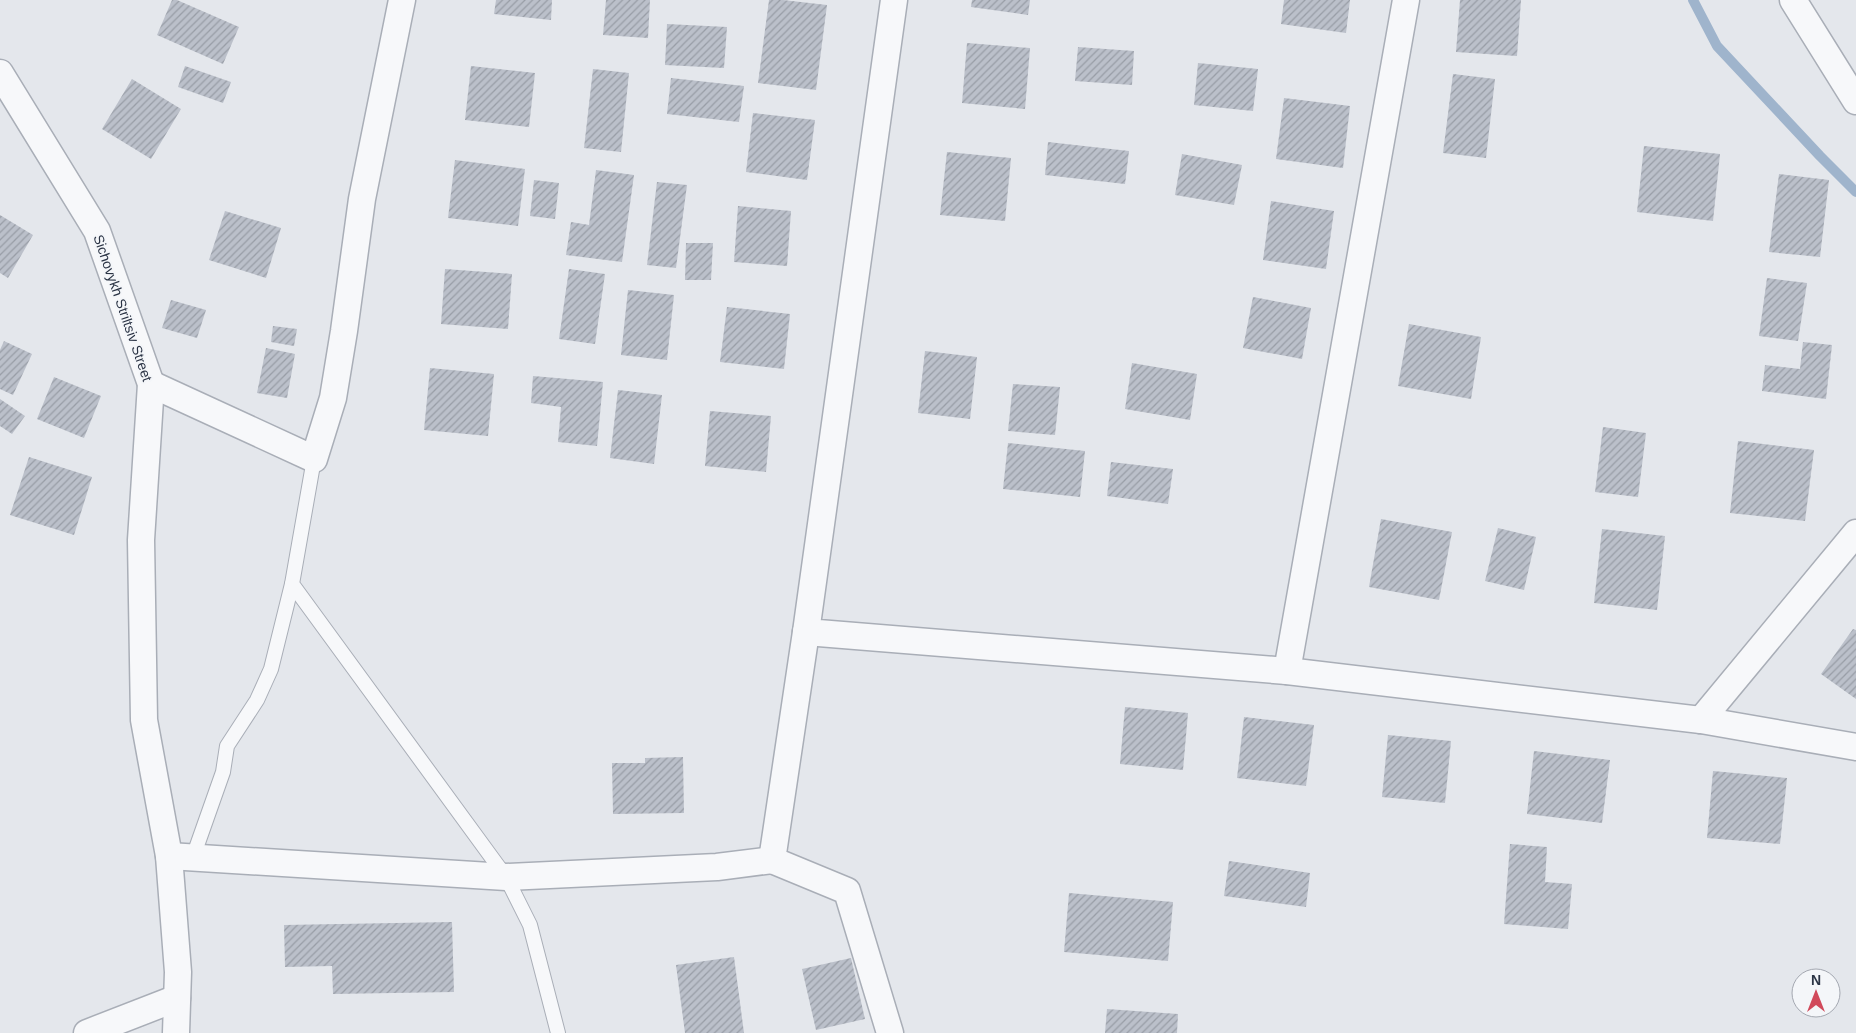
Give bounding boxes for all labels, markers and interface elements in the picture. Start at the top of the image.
street label: Sichovykh Striltsiv Street [90,233,156,384]
north arrow [1791,968,1841,1018]
text: N [1811,972,1821,988]

